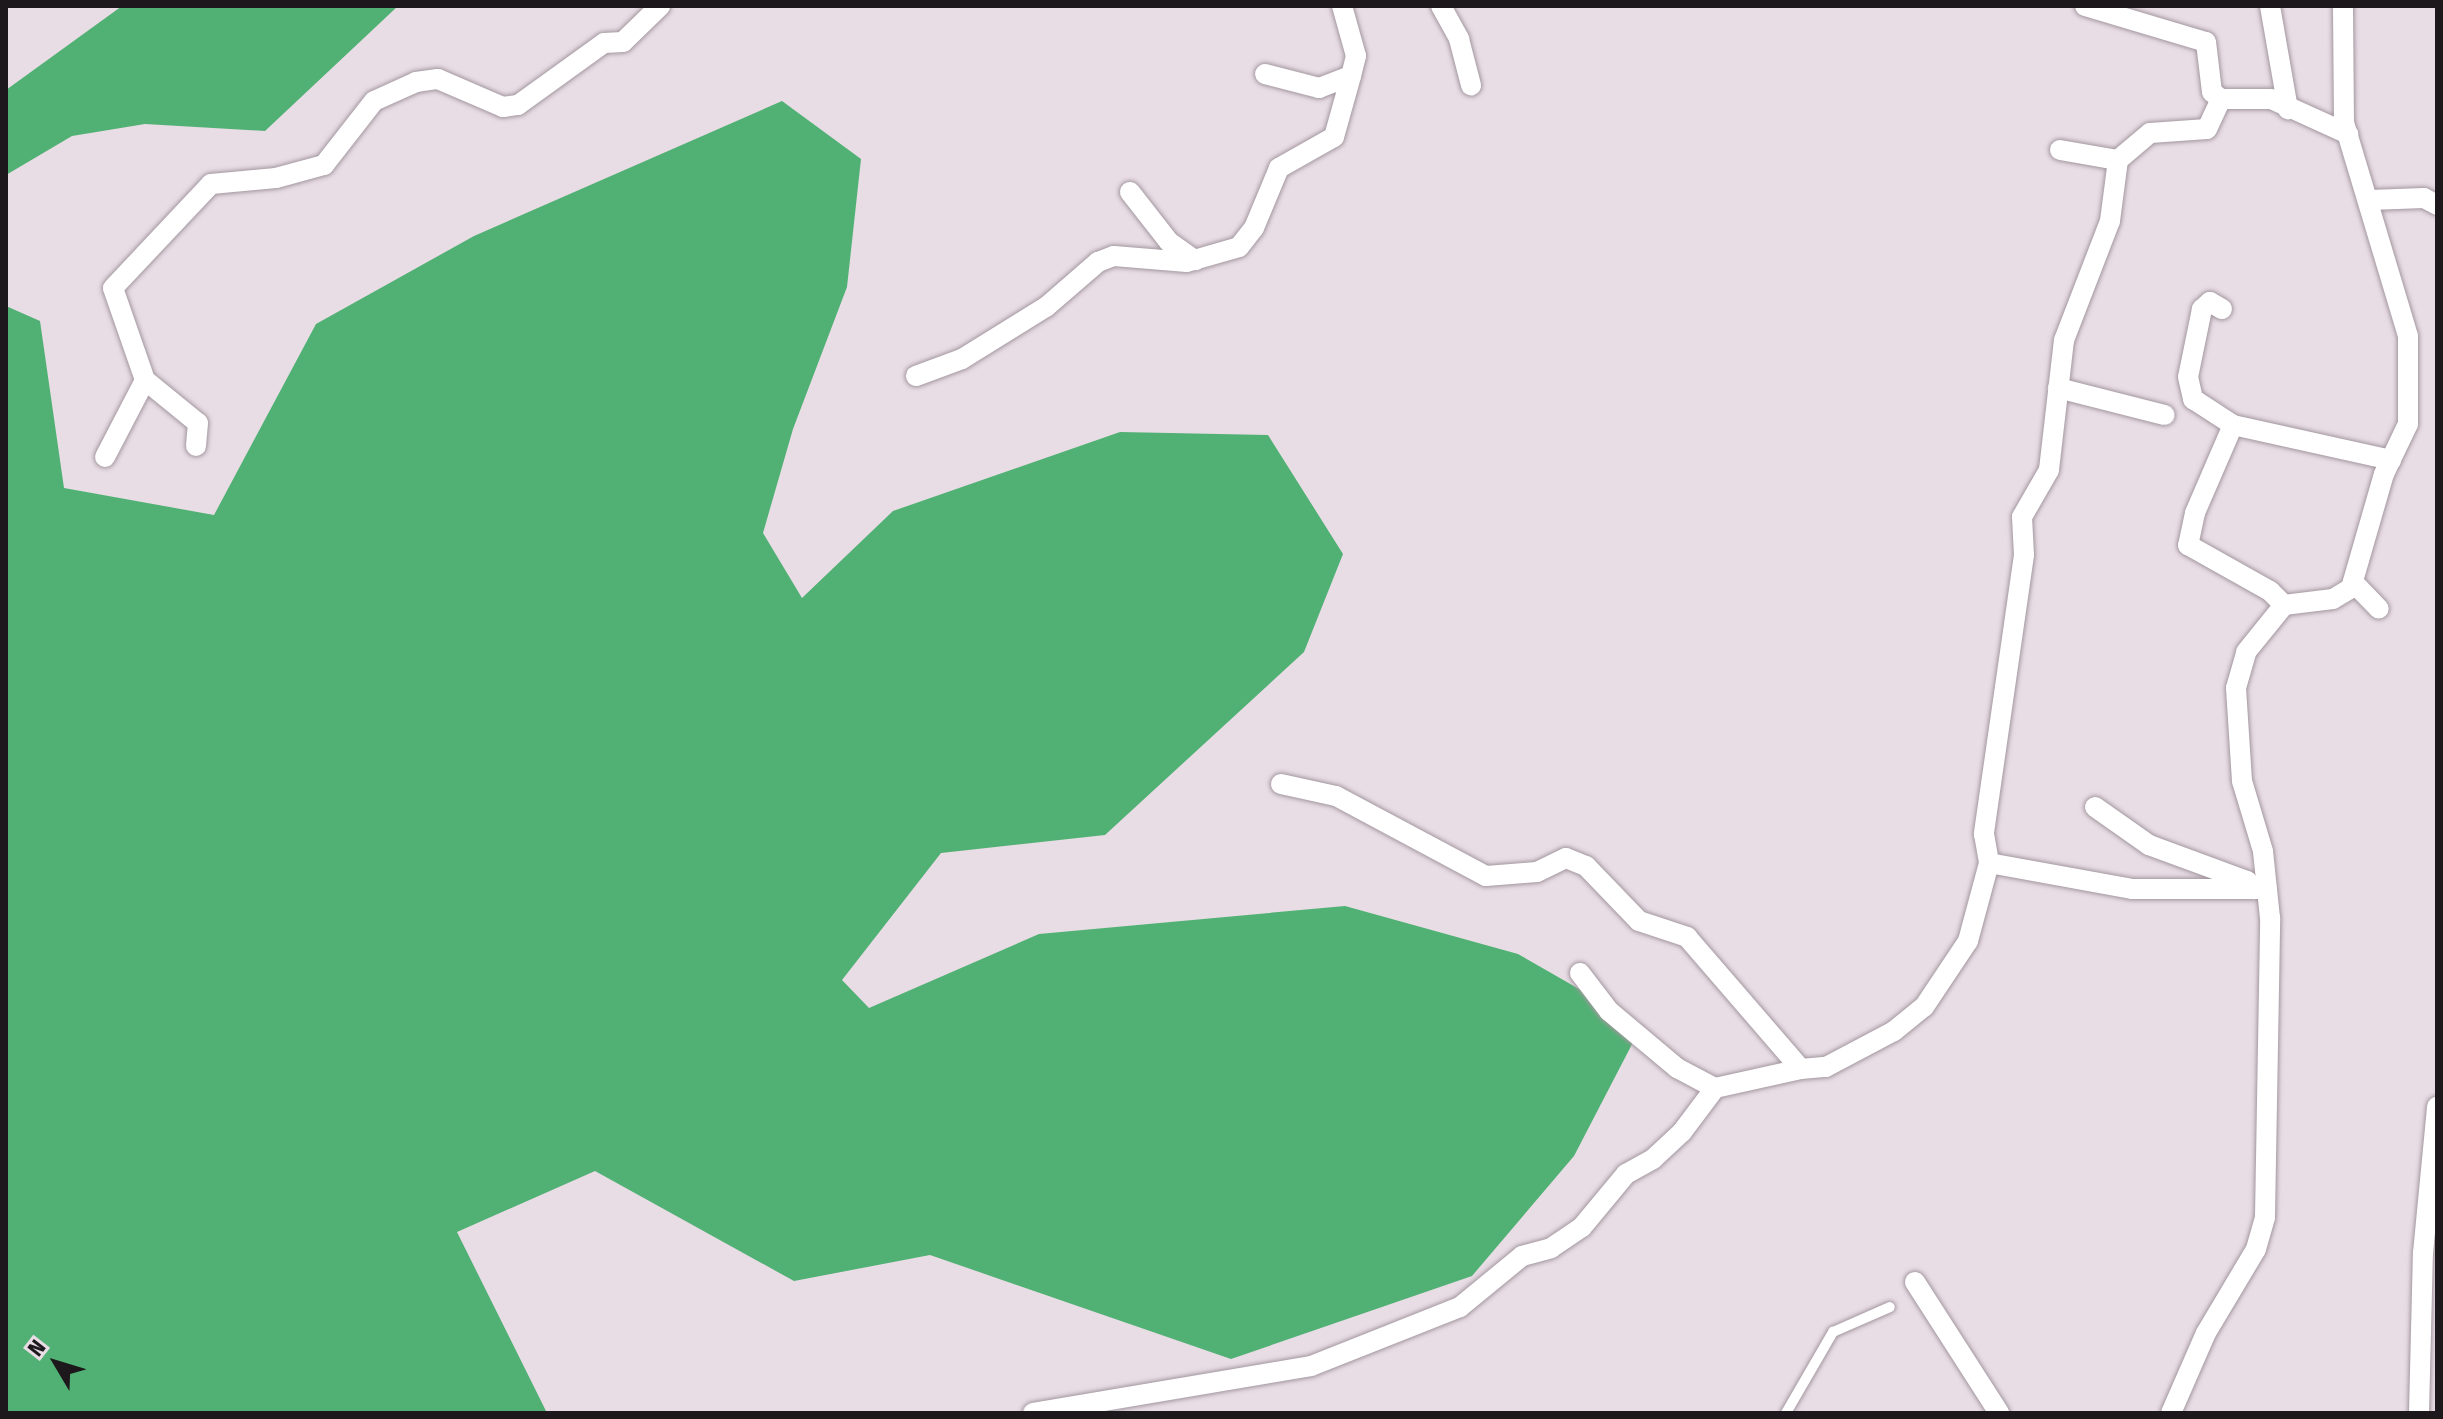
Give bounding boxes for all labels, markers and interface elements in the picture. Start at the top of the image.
north arrow [16,1323,96,1403]
text: N [22,1334,51,1361]

